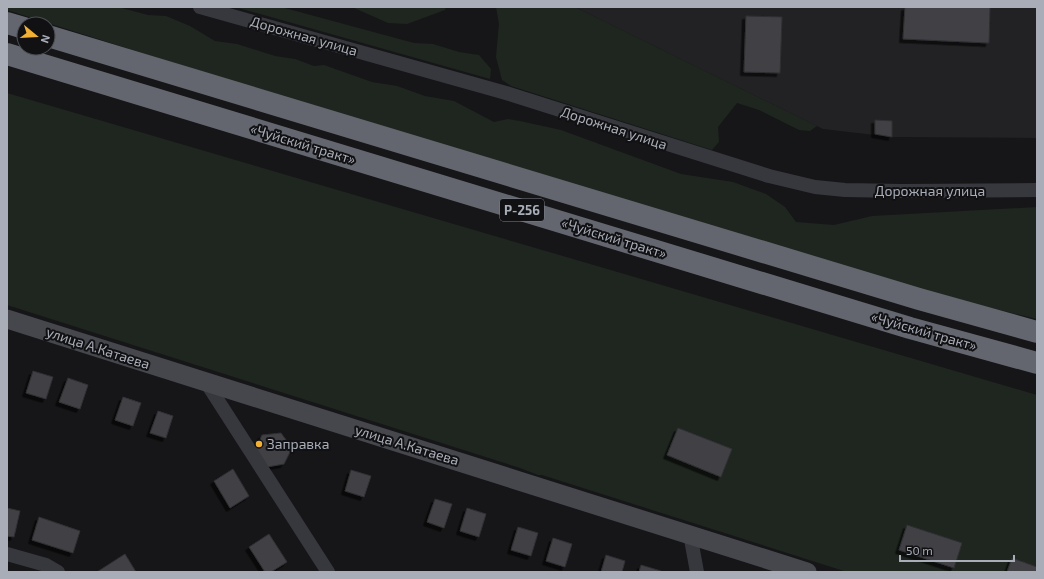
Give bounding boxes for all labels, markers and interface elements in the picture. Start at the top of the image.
street label: Дорожная улица [249,12,360,59]
north arrow [16,16,56,56]
text: N [39,33,53,45]
street label: Дорожная улица [559,102,669,153]
street label: «Чуйский тракт» [249,119,358,168]
street label: Дорожная улица [875,182,985,199]
road number: Р-256 [500,199,544,221]
street label: «Чуйский тракт» [560,213,669,262]
street label: «Чуйский тракт» [869,307,979,354]
street label: улица А.Катаева [44,323,152,372]
street label: улица А.Катаева [353,421,461,468]
place label: Заправка [267,435,329,452]
marker: Заправка [254,439,264,449]
scale bar [900,537,1014,563]
text: 50 m [906,543,933,557]

